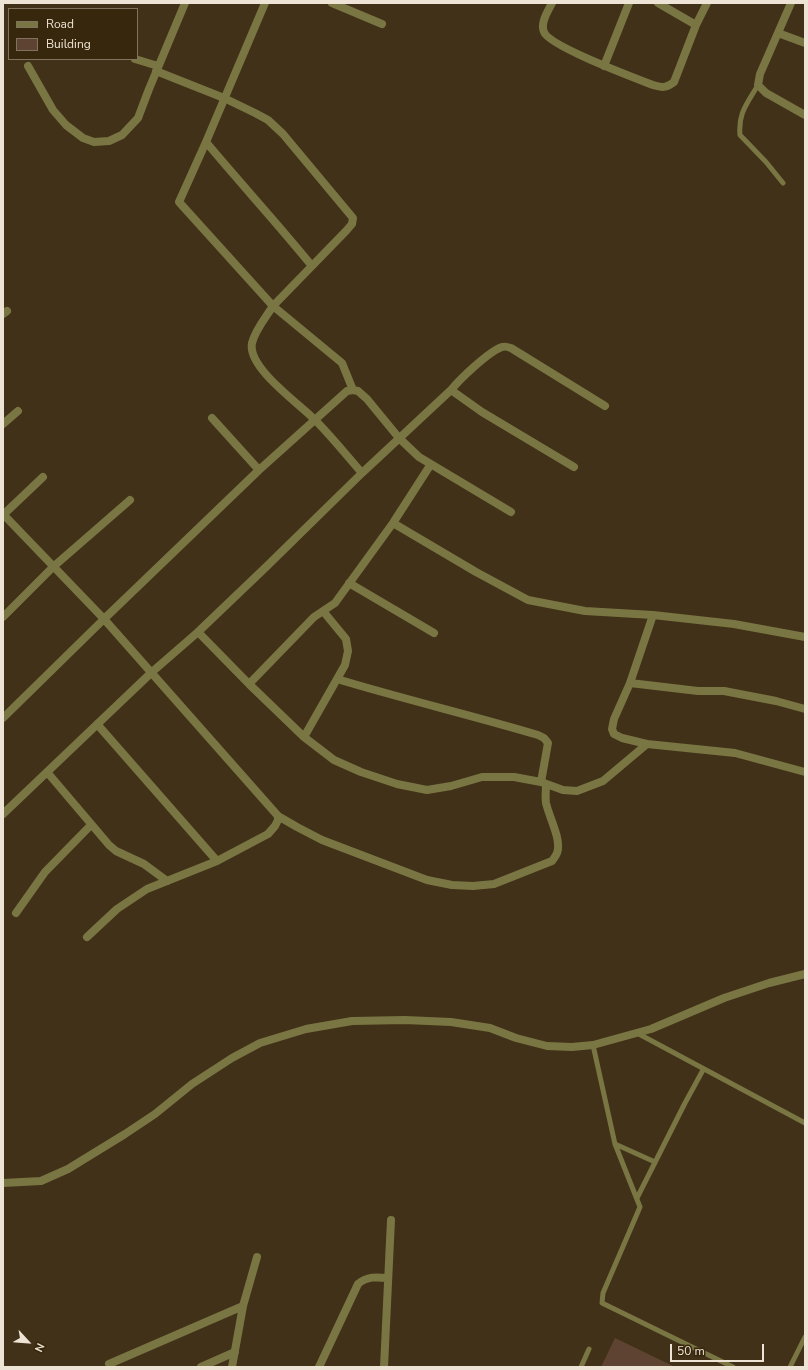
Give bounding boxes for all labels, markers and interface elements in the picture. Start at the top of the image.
legend [8,8,138,60]
text: Road [46,16,74,32]
text: Building [46,36,91,52]
north arrow [8,1322,48,1362]
scale bar [672,1336,766,1362]
text: N [31,1340,48,1354]
text: 50 m [677,1343,705,1359]

